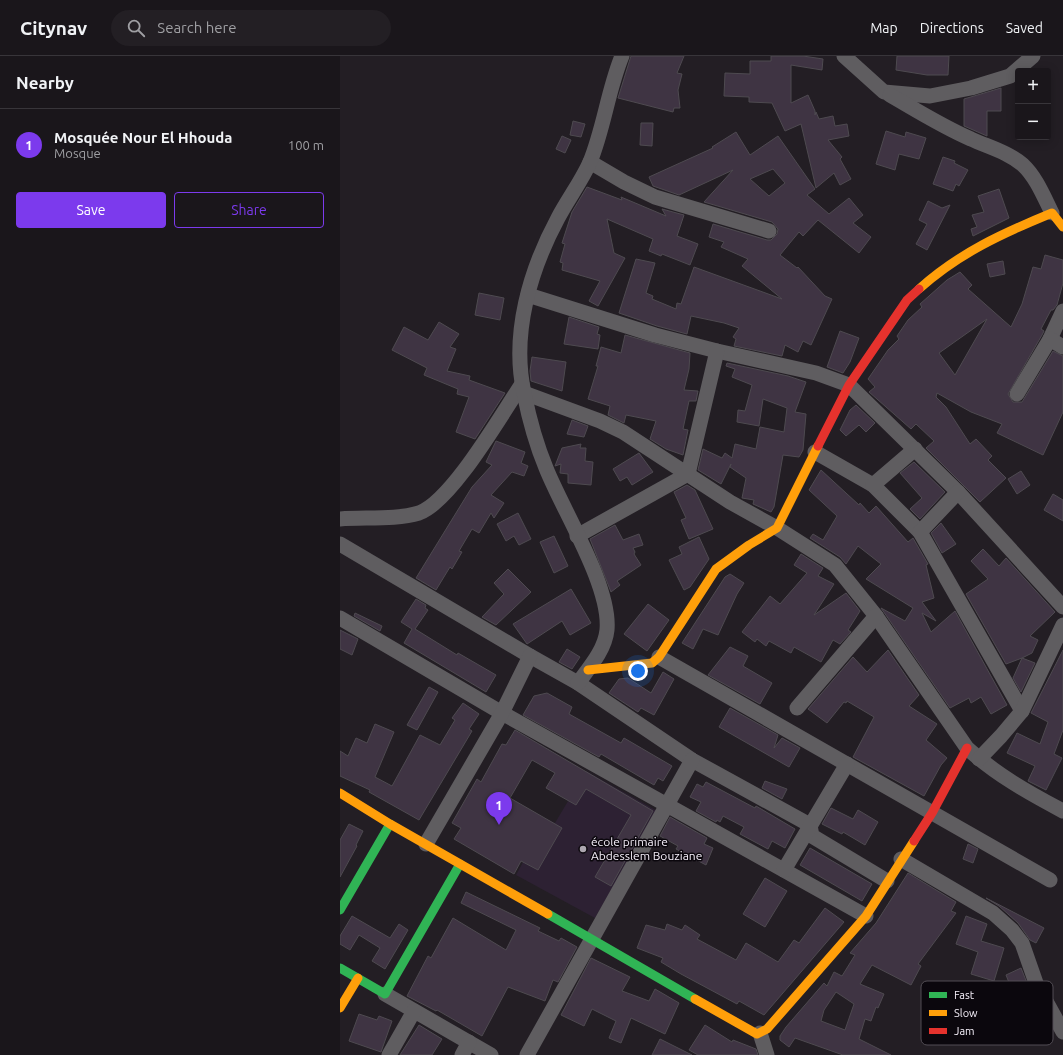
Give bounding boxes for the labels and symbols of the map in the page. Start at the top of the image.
your location [628,661,648,681]
pin: 1 [486,792,512,825]
place label: école primaire Abdesslem Bouziane [591,835,702,862]
marker: école primaire Abdesslem Bouziane [578,844,588,854]
legend [921,981,1053,1045]
text: Fast [954,989,975,1001]
text: Slow [954,1007,978,1019]
text: Jam [954,1025,975,1037]

